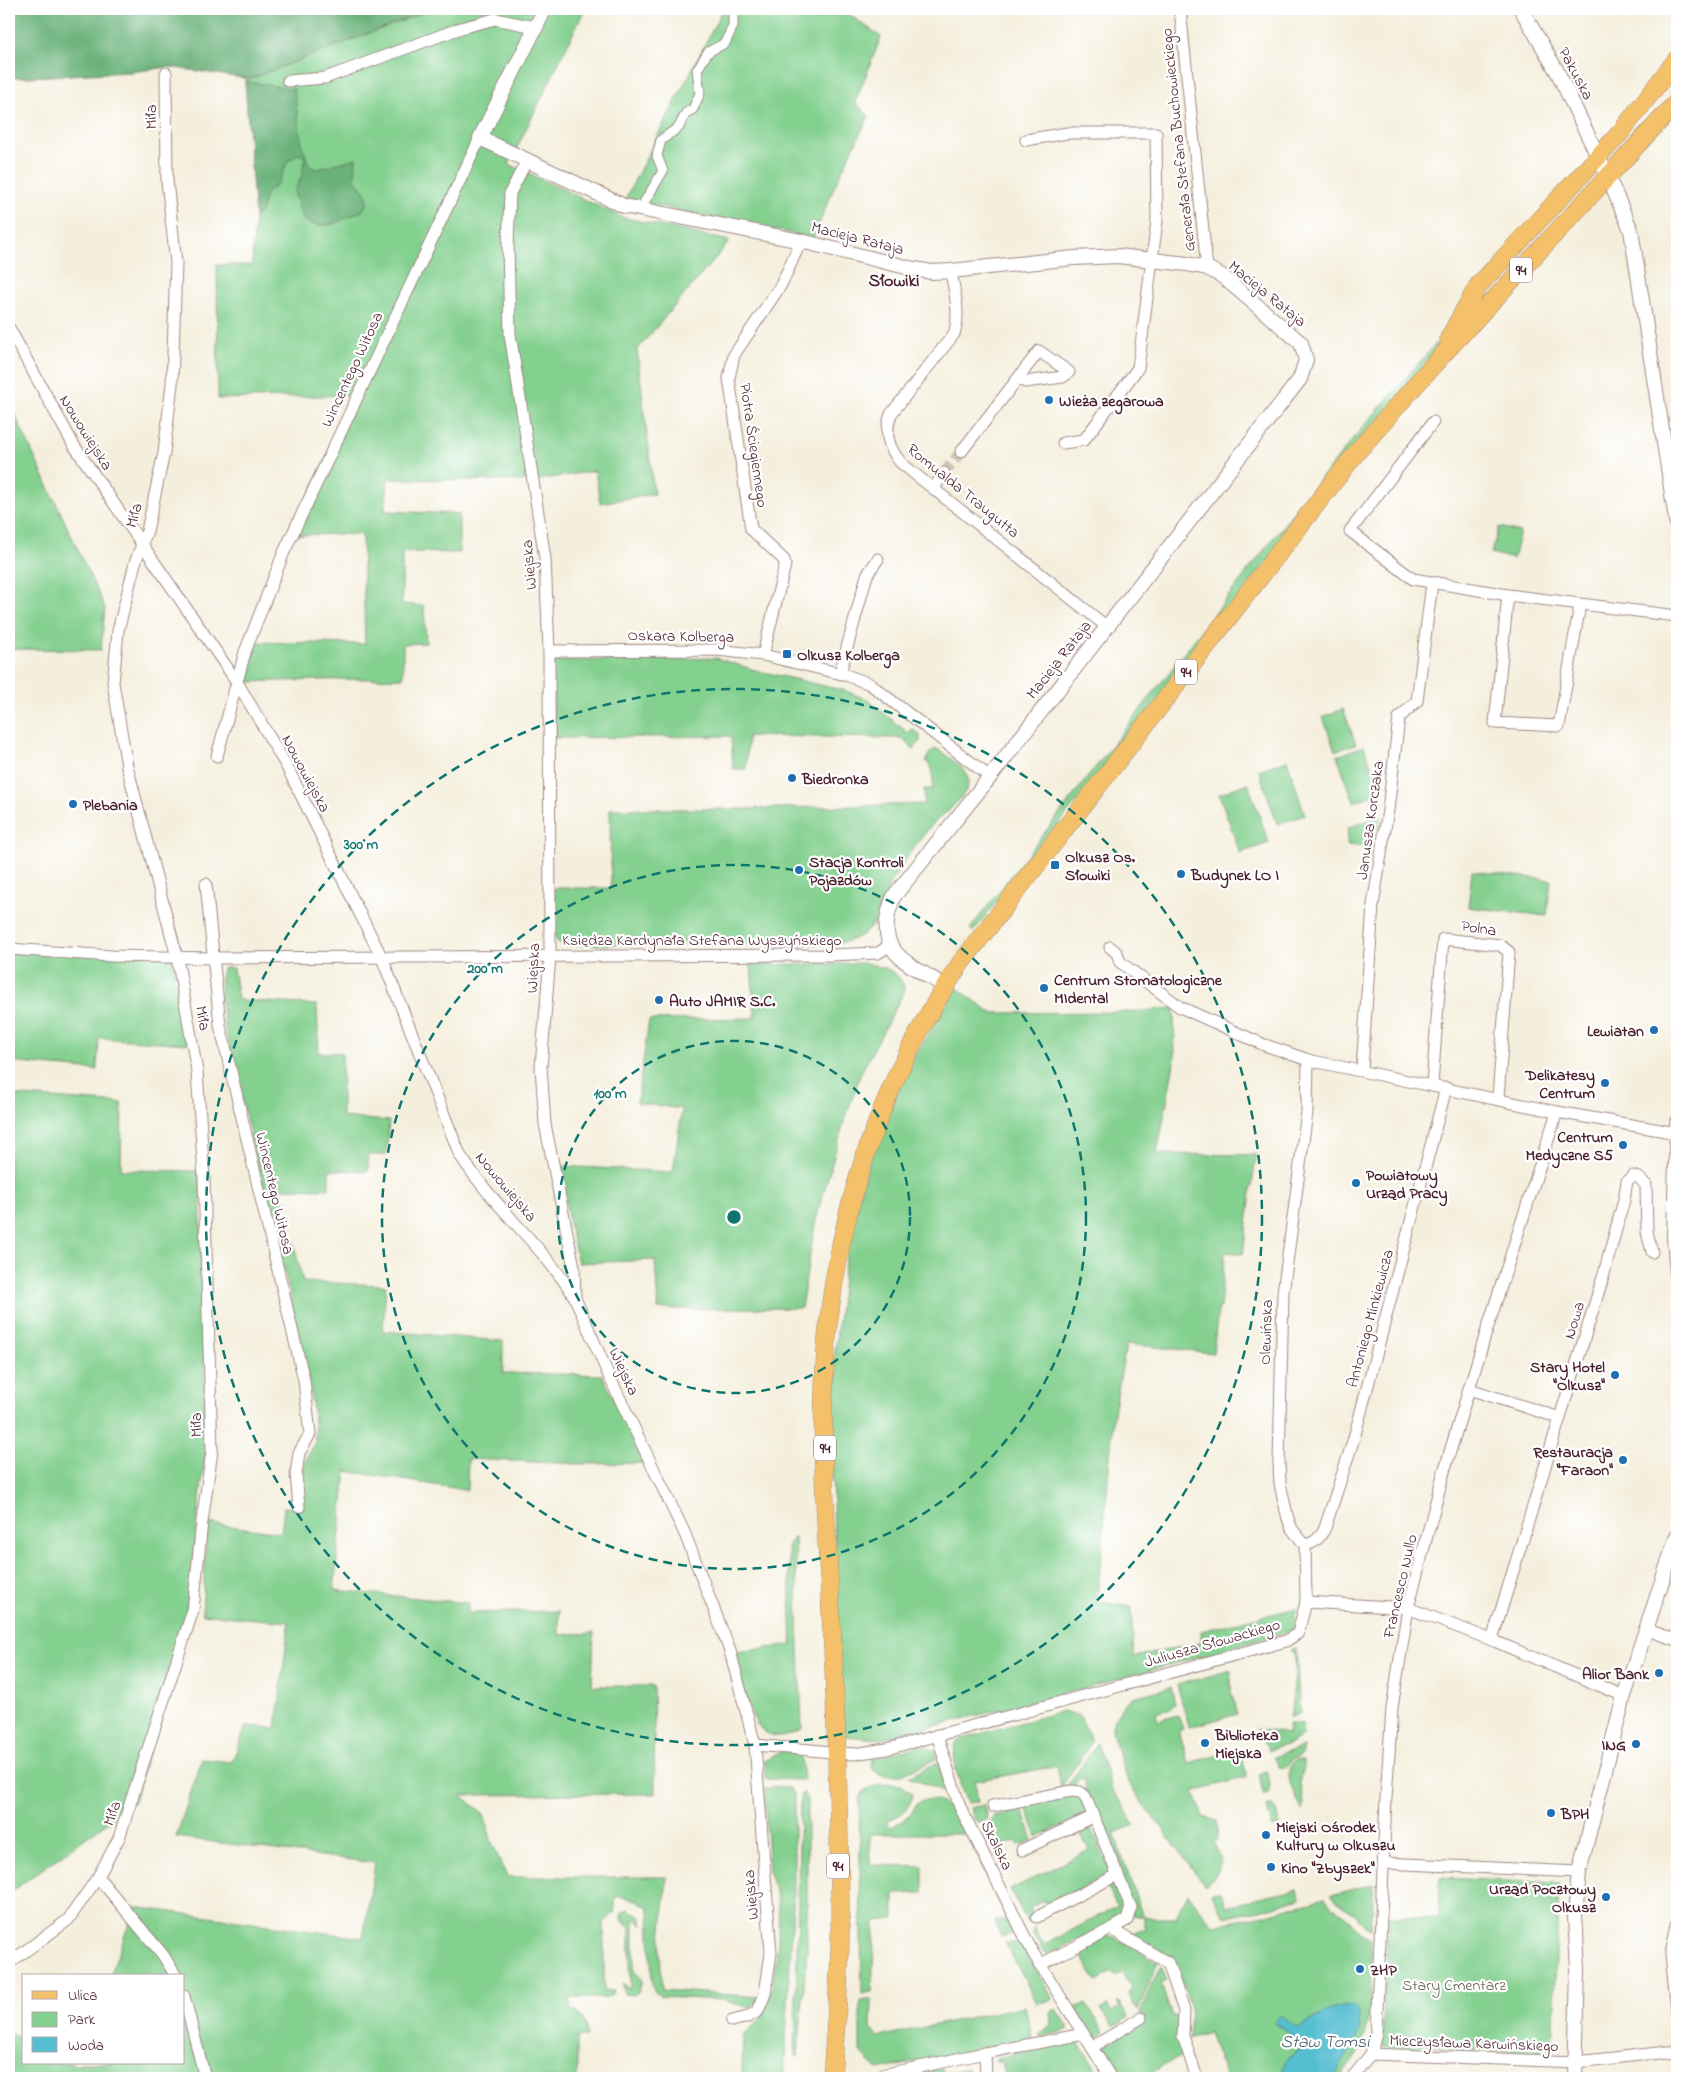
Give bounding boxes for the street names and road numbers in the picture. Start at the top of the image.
street label: Generała Stefana Buchowieckiego [1155,27,1203,253]
street label: Pakuska [1551,43,1599,105]
street label: Miła [140,104,164,130]
street label: Macieja Rataja [809,216,906,262]
street label: Macieja Rataja [1222,255,1311,334]
road number: 94 [1510,258,1532,282]
street label: Wincentego Witosa [316,308,390,431]
street label: Piotra Ściegiennego [732,381,774,509]
street label: Nowowiejska [53,391,118,476]
street label: Romualda Traugutta [901,438,1024,545]
street label: Miła [120,500,150,531]
street label: Wiejska [516,539,544,591]
street label: Macieja Rataja [1021,616,1098,705]
street label: Oskara Kolberga [627,624,734,650]
road number: 94 [1175,660,1197,684]
street label: Nowowiejska [275,731,336,817]
street label: Janusza Korczaka [1351,759,1391,881]
street label: Polna [1460,915,1498,943]
street label: Księdza Kardynała Stefana Wyszyńskiego [562,929,842,953]
street label: Wiejska [521,942,547,994]
street label: Miła [188,1004,216,1033]
street label: Wincentego Witosa [248,1130,300,1257]
street label: Nowowiejska [469,1147,542,1228]
street label: Antoniego Minkiewicza [1341,1247,1401,1390]
street label: Olewińska [1254,1299,1280,1365]
street label: Nowa [1558,1299,1592,1342]
street label: Wiejska [602,1344,645,1400]
street label: Miła [185,1412,209,1438]
road number: 94 [814,1436,836,1460]
street label: Francesco Nullo [1377,1532,1425,1642]
street label: Juliusza Słowackiego [1142,1613,1283,1675]
street label: Miła [97,1798,128,1829]
street label: Skalska [974,1817,1018,1875]
road number: 94 [827,1854,849,1878]
street label: Wiejska [738,1869,766,1921]
street label: Mieczysława Karwińskiego [1389,2029,1559,2059]

